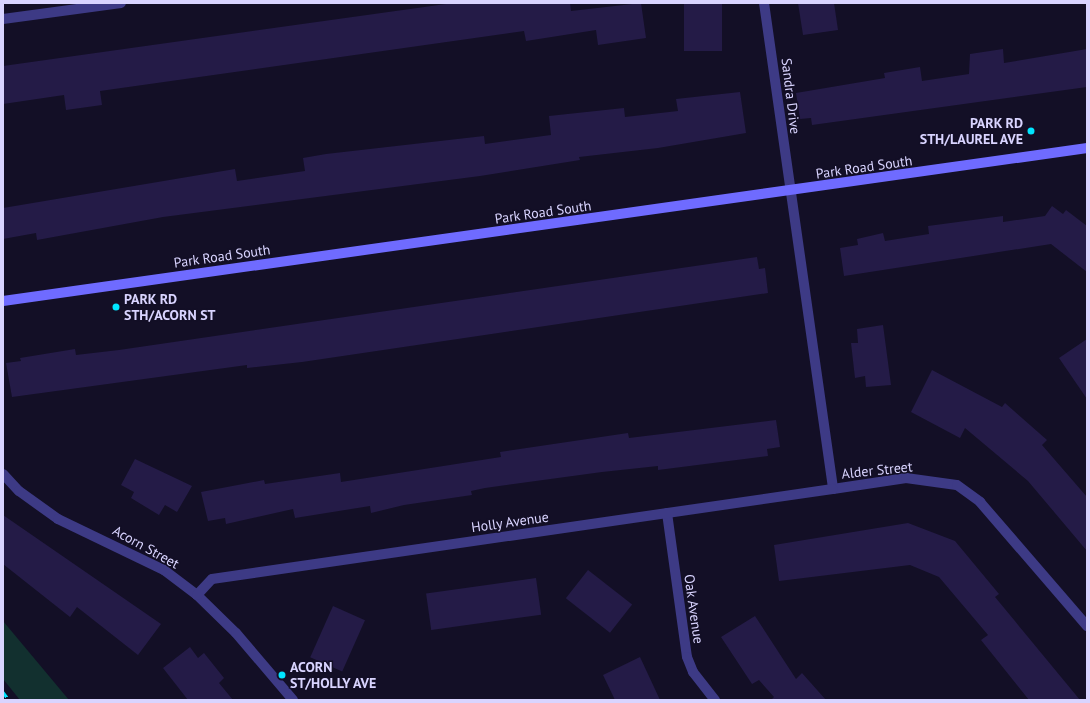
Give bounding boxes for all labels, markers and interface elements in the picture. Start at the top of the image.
street label: Sandra Drive [778,57,804,135]
place label: PARK RD STH/LAUREL AVE [918,115,1023,148]
marker: PARK RD STH/LAUREL AVE [1026,126,1036,136]
street label: Park Road South [814,152,914,182]
street label: Park Road South [493,197,593,227]
street label: Park Road South [172,241,272,271]
place label: PARK RD STH/ACORN ST [124,291,216,324]
marker: PARK RD STH/ACORN ST [111,302,121,312]
street label: Alder Street [841,458,913,482]
street label: Holly Avenue [470,508,550,536]
street label: Acorn Street [110,522,182,572]
street label: Oak Avenue [681,573,707,645]
place label: ACORN ST/HOLLY AVE [290,659,377,692]
marker: ACORN ST/HOLLY AVE [277,670,287,680]

